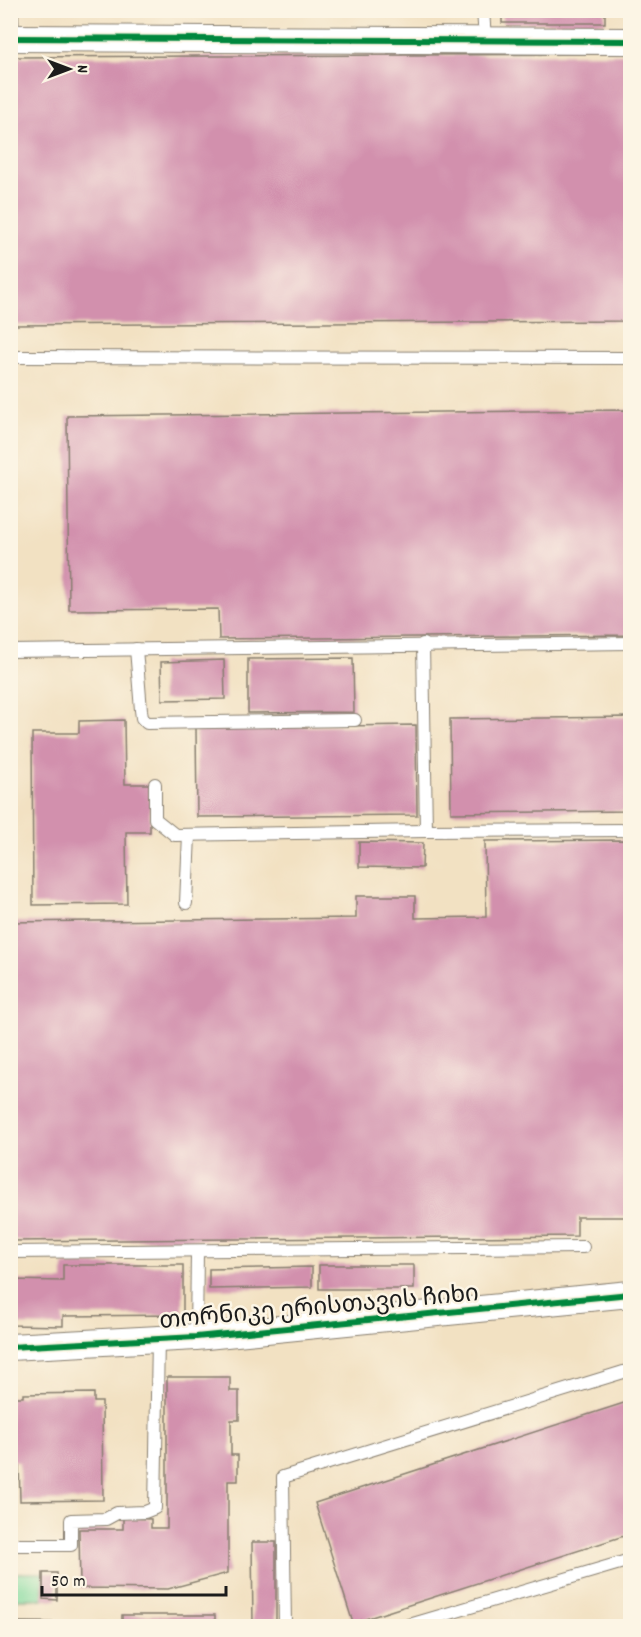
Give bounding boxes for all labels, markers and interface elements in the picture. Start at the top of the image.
north arrow [39,39,99,99]
text: N [70,65,93,73]
street label: თორნიკე ერისთავის ჩიხი [158,1278,480,1340]
scale bar [42,1559,226,1597]
text: 50 m [51,1570,86,1595]

